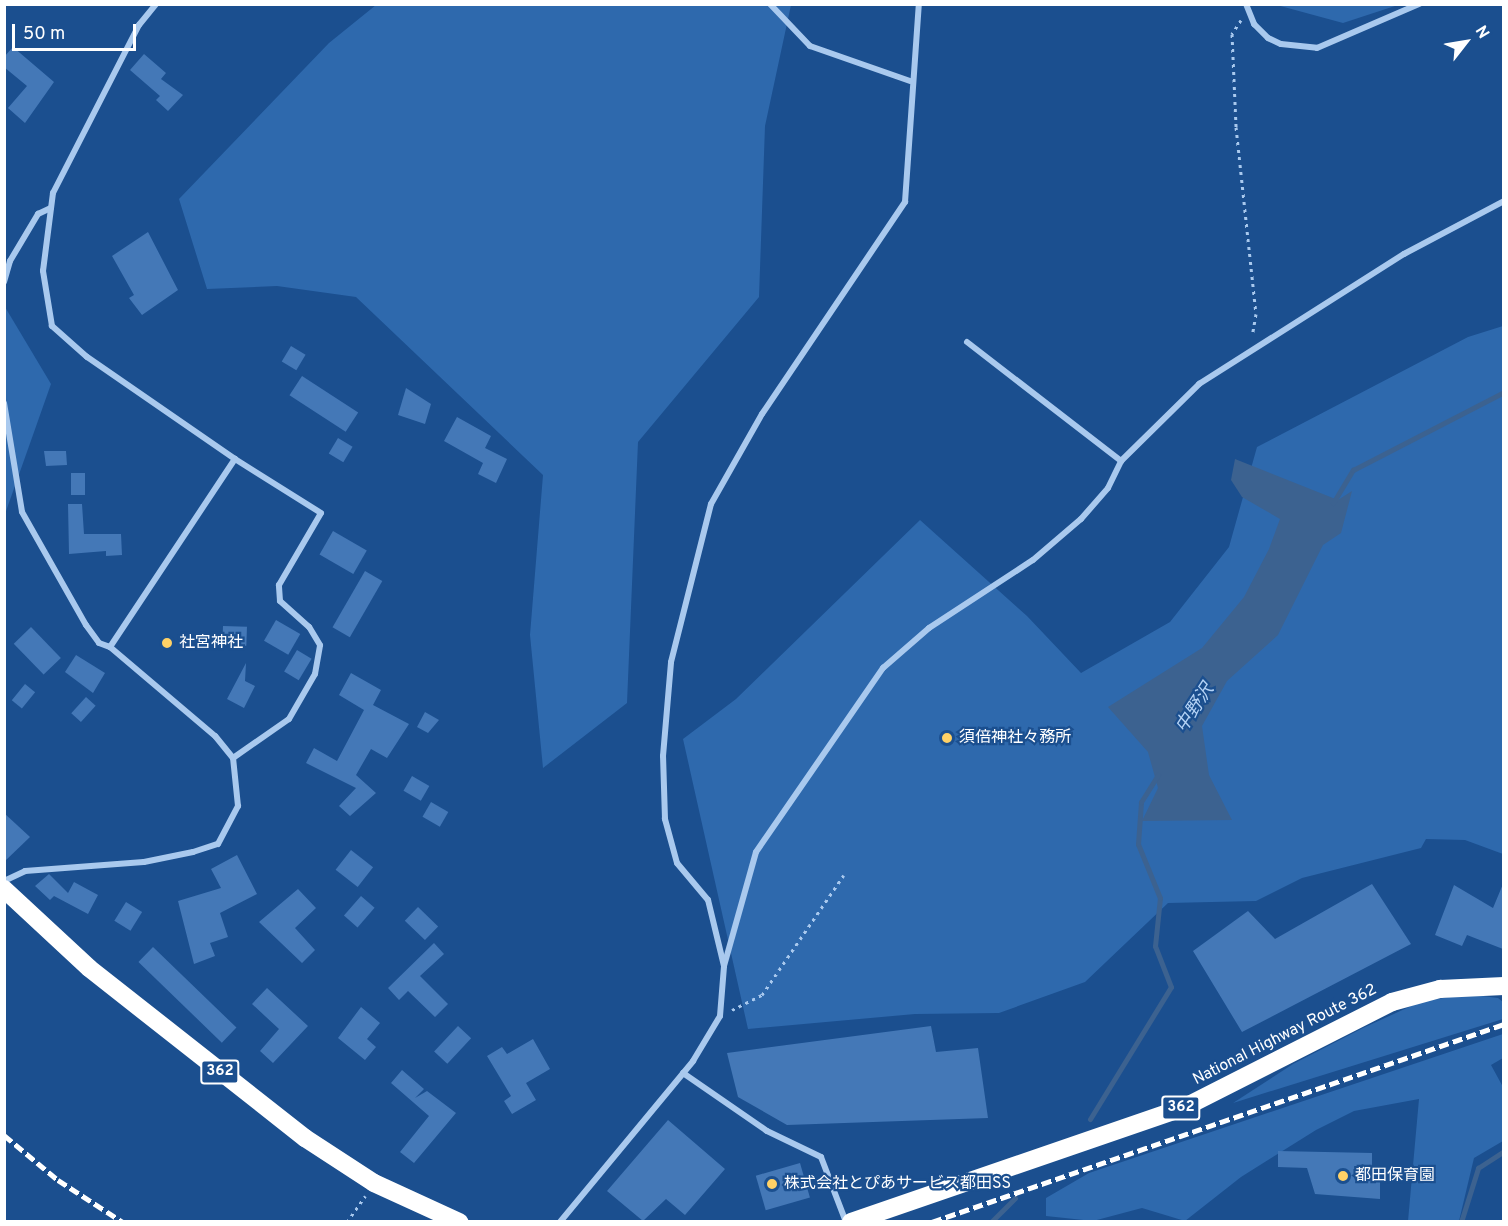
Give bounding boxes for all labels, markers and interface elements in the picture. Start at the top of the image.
scale bar [15,12,140,50]
north arrow [1436,12,1496,72]
text: 50 m [23,23,65,46]
text: N [1470,23,1493,43]
place label: 社宮神社 [179,633,243,653]
marker: 社宮神社 [160,636,174,650]
water label: 中野沢 [1172,680,1220,738]
place label: 須倍神社々務所 [959,728,1071,748]
marker: 須倍神社々務所 [940,731,954,745]
street label: National Highway Route 362 [1190,980,1380,1090]
road number: 362 [199,1060,241,1084]
road number: 362 [1160,1096,1202,1120]
place label: 都田保育園 [1355,1166,1435,1186]
marker: 都田保育園 [1336,1169,1350,1183]
place label: 株式会社とぴあサービス都田SS [784,1174,1011,1194]
marker: 株式会社とぴあサービス都田SS [765,1177,779,1191]

